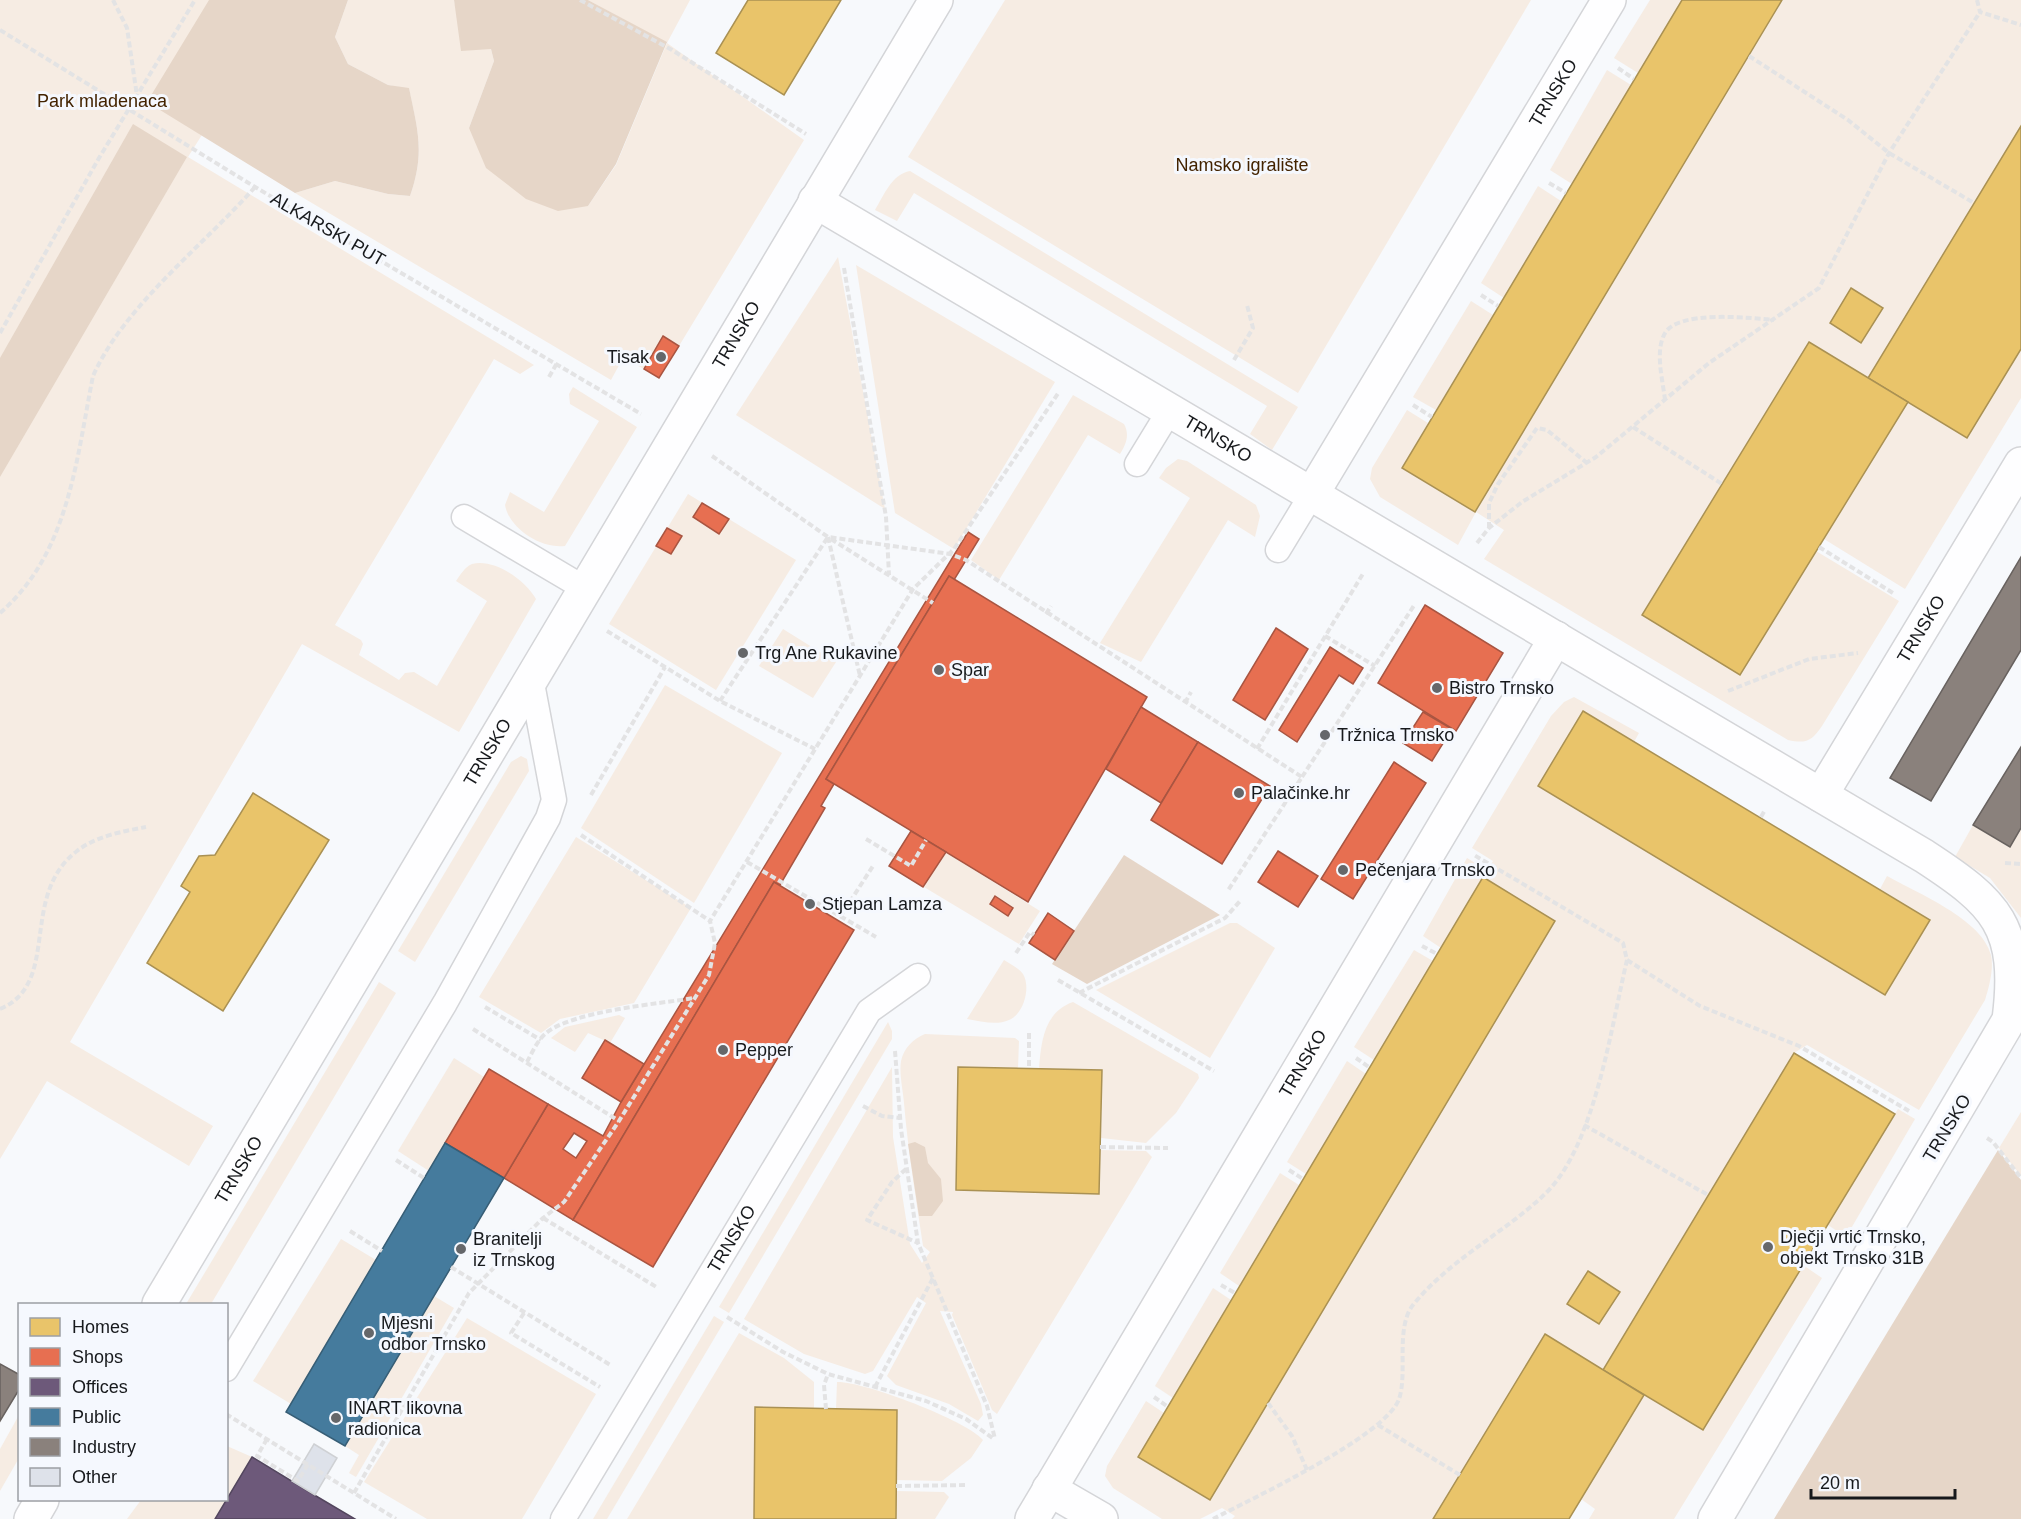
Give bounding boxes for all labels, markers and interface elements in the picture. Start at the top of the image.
street label: TRNSKO [1525,56,1581,130]
park label: Park mladenaca [37,91,168,111]
park label: Namsko igralište [1175,155,1309,175]
street label: ALKARSKI PUT [267,188,389,270]
street label: TRNSKO [709,298,764,372]
place label: Tisak [607,347,650,367]
marker: Tisak [654,350,668,364]
street label: TRNSKO [1181,411,1255,467]
street label: TRNSKO [1893,592,1949,666]
place label: Trg Ane Rukavine [755,643,897,663]
marker: Trg Ane Rukavine [736,646,750,660]
place label: Spar [951,660,989,680]
marker: Spar [932,663,946,677]
place label: Bistro Trnsko [1449,678,1554,698]
marker: Bistro Trnsko [1430,681,1444,695]
street label: TRNSKO [460,715,515,790]
place label: Tržnica Trnsko [1337,725,1454,745]
marker: Tržnica Trnsko [1318,728,1332,742]
place label: Palačinke.hr [1251,783,1350,803]
marker: Palačinke.hr [1232,786,1246,800]
place label: Pečenjara Trnsko [1355,860,1495,880]
marker: Pečenjara Trnsko [1336,863,1350,877]
place label: Stjepan Lamza [822,894,943,914]
marker: Stjepan Lamza [803,897,817,911]
street label: TRNSKO [1275,1026,1331,1101]
place label: Pepper [735,1040,793,1060]
marker: Pepper [716,1043,730,1057]
street label: TRNSKO [1919,1091,1975,1165]
street label: TRNSKO [211,1133,267,1207]
street label: TRNSKO [704,1202,760,1276]
place label: Dječji vrtić Trnsko, objekt Trnsko 31B [1780,1227,1926,1268]
place label: Branitelji iz Trnskog [473,1229,555,1270]
marker: Dječji vrtić Trnsko, objekt Trnsko 31B [1761,1240,1775,1254]
marker: Branitelji iz Trnskog [454,1242,468,1256]
legend [18,1303,228,1501]
place label: Mjesni odbor Trnsko [381,1313,486,1354]
text: Homes [72,1317,129,1337]
marker: Mjesni odbor Trnsko [362,1326,376,1340]
text: Shops [72,1347,123,1367]
text: Offices [72,1377,128,1397]
place label: INART likovna radionica [348,1398,463,1439]
text: Public [72,1407,121,1427]
marker: INART likovna radionica [329,1411,343,1425]
text: Industry [72,1437,136,1457]
scale bar [1811,1462,1955,1500]
text: Other [72,1467,117,1487]
text: 20 m [1820,1473,1860,1493]

